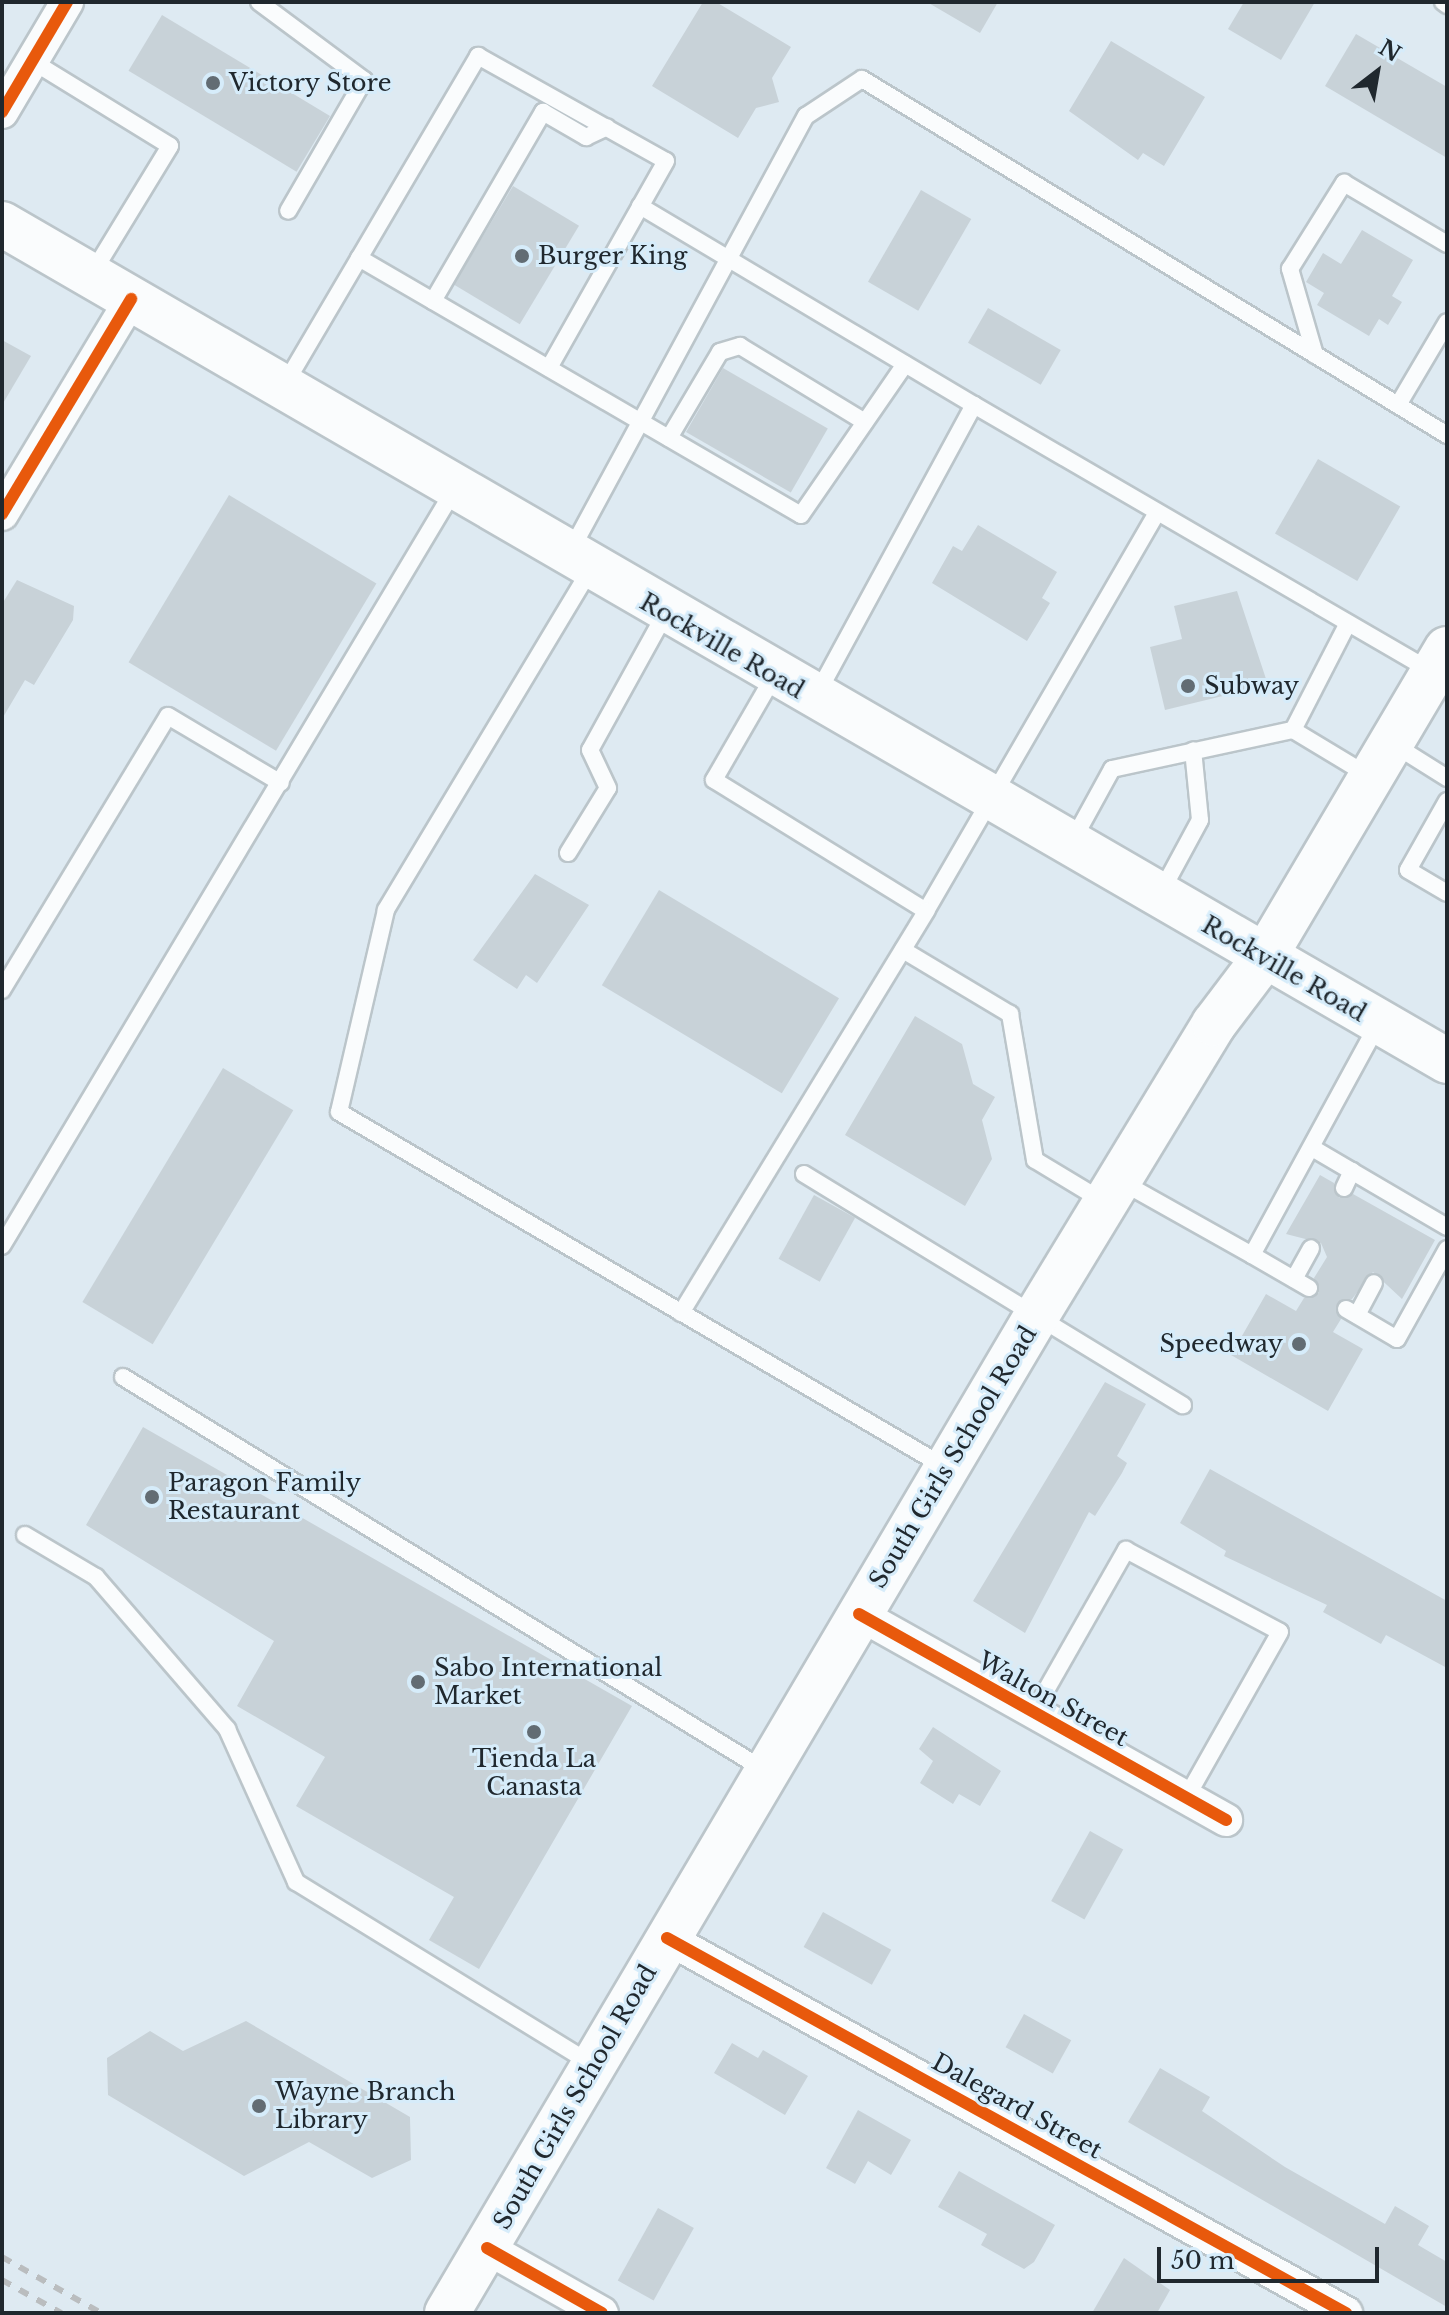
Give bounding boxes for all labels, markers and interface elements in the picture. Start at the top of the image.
north arrow [1337,32,1417,112]
text: N [1374,34,1405,68]
place label: Victory Store [229,69,392,97]
marker: Victory Store [204,74,222,92]
place label: Burger King [538,242,688,270]
marker: Burger King [513,247,531,265]
street label: Rockville Road [635,587,809,705]
place label: Subway [1204,672,1299,700]
marker: Subway [1179,677,1197,695]
street label: Rockville Road [1197,910,1371,1028]
street label: South Girls School Road [863,1321,1043,1593]
place label: Speedway [1159,1330,1283,1358]
marker: Speedway [1290,1335,1308,1353]
place label: Paragon Family Restaurant [168,1469,361,1525]
marker: Paragon Family Restaurant [143,1488,161,1506]
street label: Walton Street [973,1646,1133,1752]
place label: Sabo International Market [434,1654,662,1710]
marker: Sabo International Market [409,1673,427,1691]
marker: Tienda La Canasta [525,1723,543,1741]
place label: Tienda La Canasta [472,1745,596,1801]
street label: South Girls School Road [487,1960,663,2234]
street label: Dalegard Street [927,2047,1107,2165]
place label: Wayne Branch Library [275,2078,455,2134]
marker: Wayne Branch Library [250,2097,268,2115]
scale bar [1161,2231,1383,2281]
text: 50 m [1171,2246,1234,2275]

